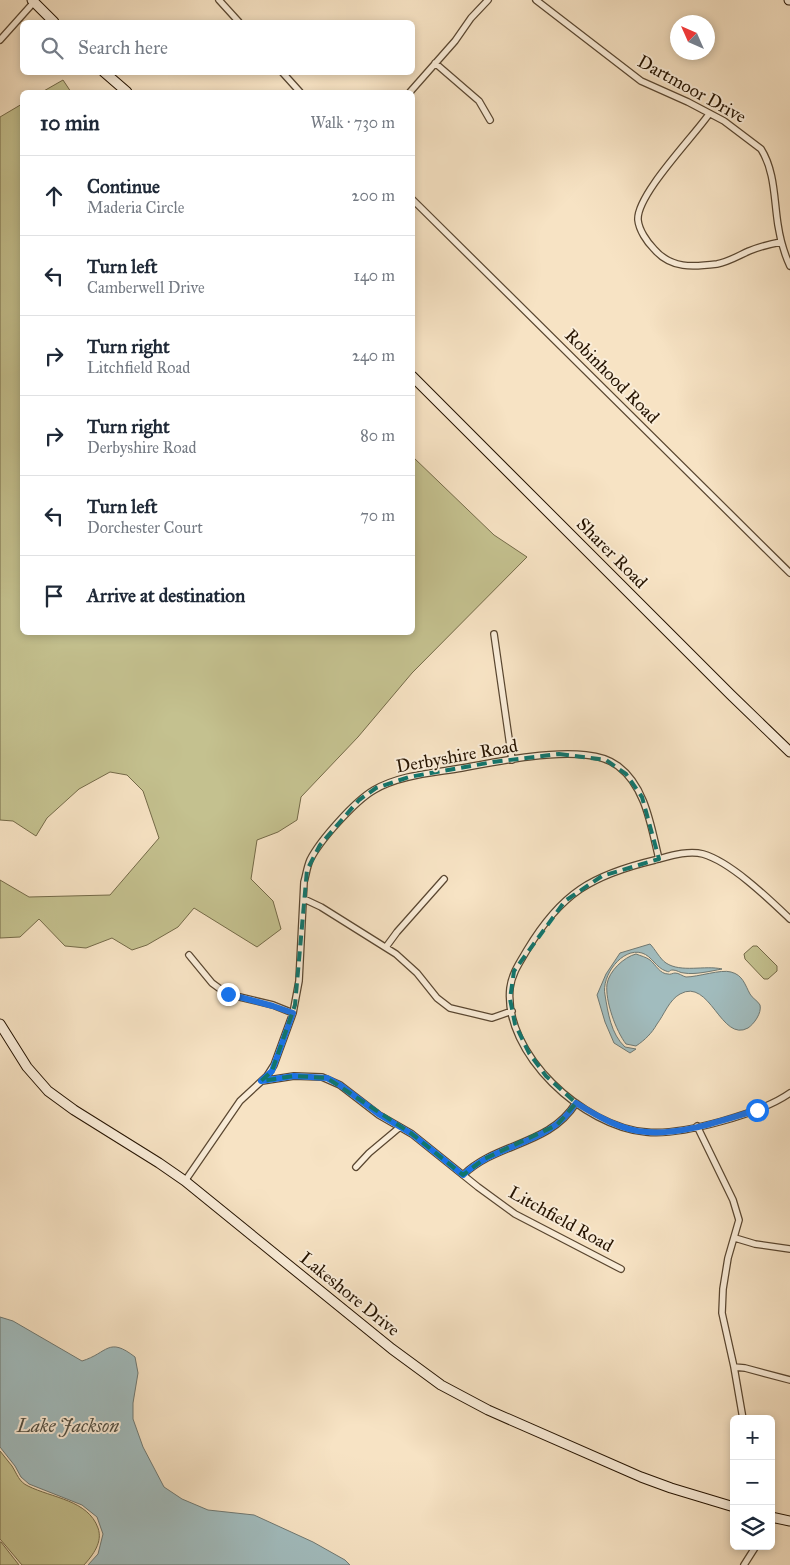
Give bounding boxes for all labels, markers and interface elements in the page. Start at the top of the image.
north arrow [670,15,715,60]
search box [20,20,415,75]
icon: search [38,34,66,62]
text: Search here [78,36,168,59]
street label: Dartmoor Drive [634,50,750,128]
text: 10 min [40,110,100,136]
text: Walk · 730 m [311,113,395,132]
text: Continue [87,175,160,198]
icon: ahead [40,182,68,210]
text: 200 m [352,186,395,205]
text: Maderia Circle [87,198,184,217]
text: Turn left [87,255,157,278]
icon: left [40,262,68,290]
text: 140 m [354,266,395,285]
text: Camberwell Drive [87,278,205,297]
street label: Robinhood Road [560,324,664,428]
text: Turn right [87,335,170,358]
icon: right [40,342,68,370]
text: 240 m [352,346,395,365]
text: Litchfield Road [87,358,190,377]
text: Turn right [87,415,170,438]
icon: right [40,422,68,450]
text: 80 m [360,426,395,445]
text: Derbyshire Road [87,438,197,457]
text: Turn left [87,495,157,518]
icon: left [40,502,68,530]
text: 70 m [360,506,395,525]
street label: Sharer Road [572,513,652,593]
text: Dorchester Court [87,518,203,537]
icon: arrive [40,582,68,610]
text: Arrive at destination [87,584,245,607]
street label: Derbyshire Road [394,734,520,778]
route end [217,983,240,1006]
route start [746,1099,769,1122]
street label: Litchfield Road [505,1181,617,1257]
street label: Lakeshore Drive [296,1247,404,1341]
water label: Lake Jackson [16,1414,119,1437]
map controls [730,1415,775,1550]
button: + [730,1415,775,1460]
button: − [730,1460,775,1505]
button: layers [730,1505,775,1550]

